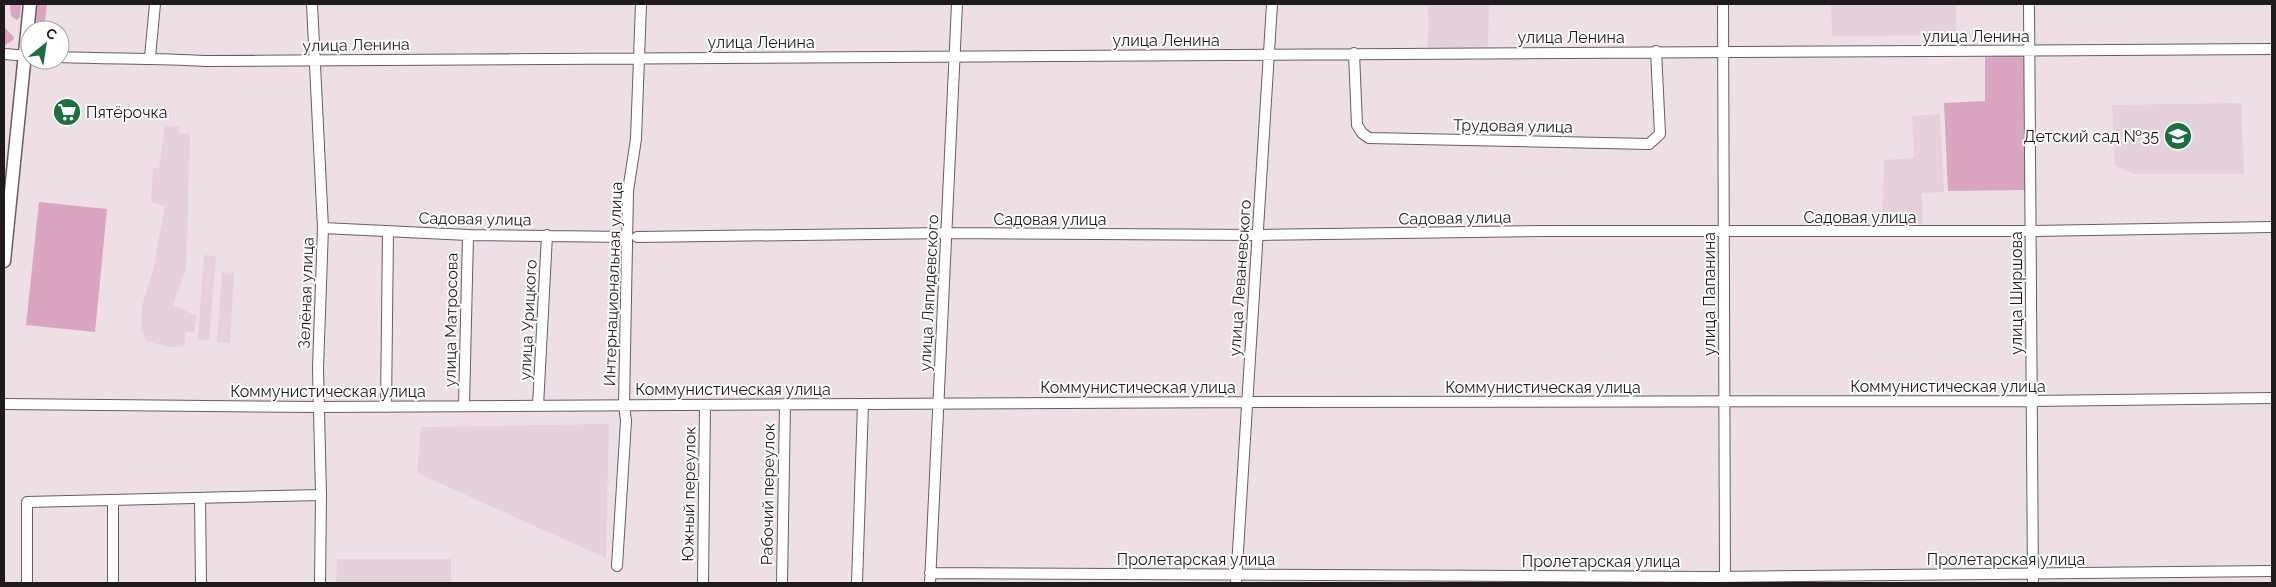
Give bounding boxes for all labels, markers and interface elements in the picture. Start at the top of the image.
north arrow [20,20,70,70]
text: С [43,24,60,43]
street label: улица Ленина [1922,27,2030,46]
street label: улица Ленина [1517,28,1625,47]
street label: улица Ленина [1112,31,1220,50]
street label: улица Ленина [707,33,815,52]
street label: улица Ленина [302,35,410,55]
supermarket icon: Пятёрочка [52,97,82,127]
place label: Пятёрочка [86,103,167,122]
street label: Трудовая улица [1453,115,1573,137]
school or university icon: Детский сад №35 [2163,121,2193,151]
place label: Детский сад №35 [2023,127,2159,146]
street label: Интернациональная улица [600,181,626,387]
street label: улица Леваневского [1225,199,1255,357]
street label: Садовая улица [1398,208,1512,228]
street label: Садовая улица [1804,208,1916,227]
street label: Садовая улица [418,209,532,229]
street label: Садовая улица [994,210,1106,229]
street label: улица Ляпидевского [915,214,943,372]
street label: улица Ширшова [2007,231,2026,355]
street label: улица Папанина [1700,232,1719,356]
street label: Зелёная улица [295,237,317,349]
street label: улица Матросова [440,253,462,387]
street label: улица Урицкого [515,259,541,381]
street label: Коммунистическая улица [1850,377,2046,396]
street label: Коммунистическая улица [1040,378,1236,397]
street label: Коммунистическая улица [1445,378,1641,397]
street label: Коммунистическая улица [635,380,831,399]
street label: Коммунистическая улица [230,382,426,401]
street label: Рабочий переулок [757,423,779,565]
street label: Южный переулок [678,426,700,562]
street label: Пролетарская улица [1117,550,1275,569]
street label: Пролетарская улица [1927,550,2085,569]
street label: Пролетарская улица [1522,552,1680,571]

